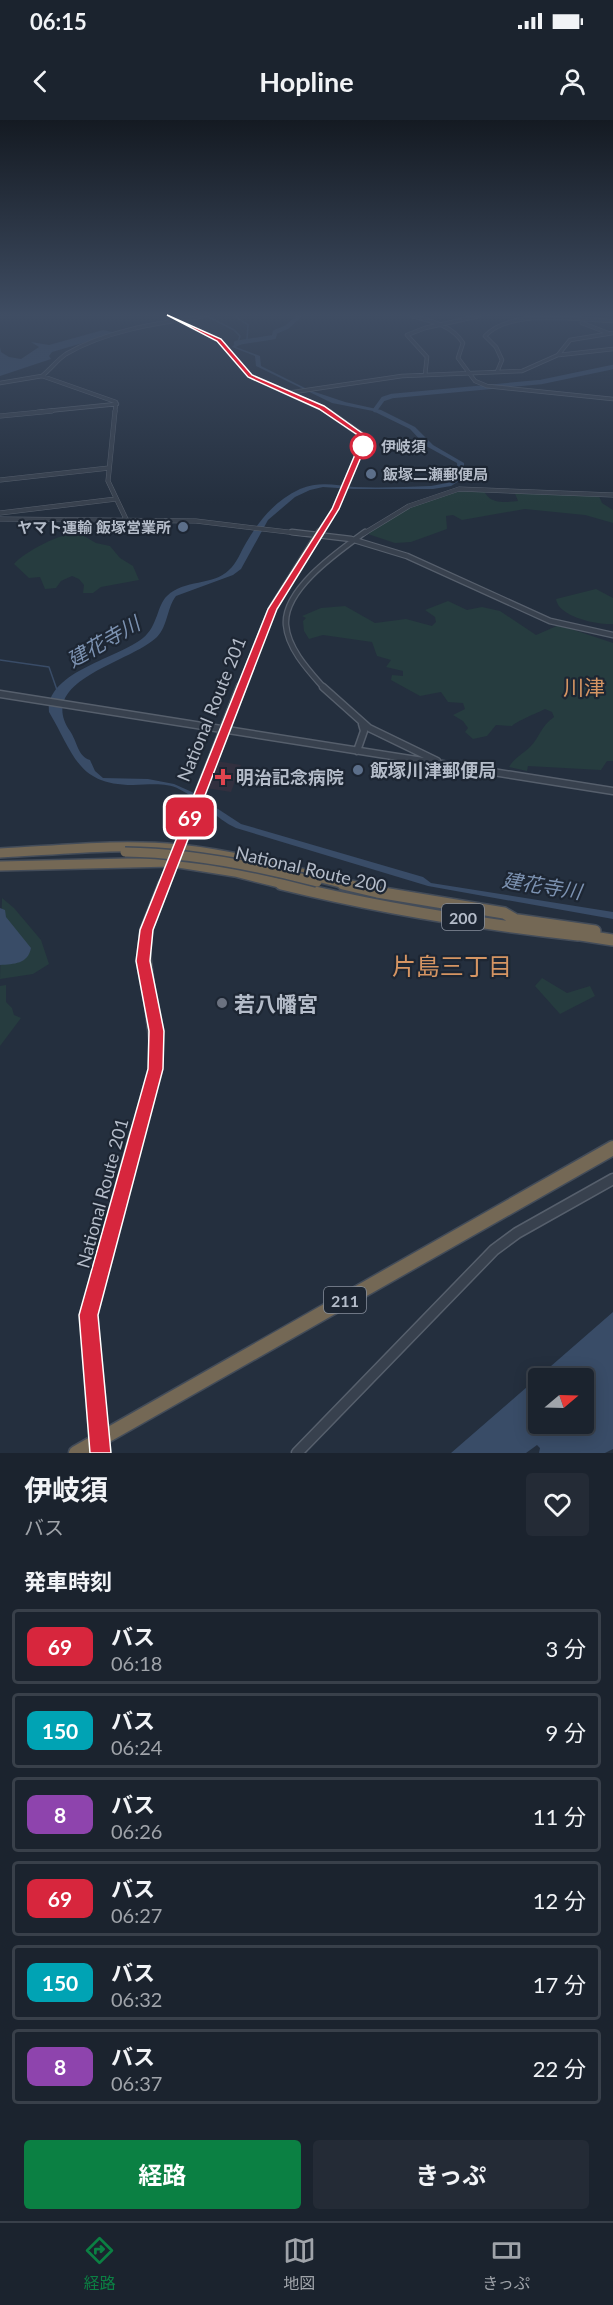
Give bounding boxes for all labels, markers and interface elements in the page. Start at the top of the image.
text: 06:15 [30,8,87,35]
icon: back [24,65,57,98]
text: Hopline [259,65,354,98]
icon: person [556,65,589,98]
marker: 伊岐須 [350,433,376,459]
place label: 伊岐須 [381,437,426,455]
place label: 飯塚二瀬郵便局 [383,465,488,483]
marker: 飯塚二瀬郵便局 [364,467,378,481]
place label: ヤマト運輸 飯塚営業所 [17,518,171,536]
marker: ヤマト運輸 飯塚営業所 [176,520,190,534]
water label: 建花寺川 [62,610,145,671]
street label: National Route 201 [172,633,250,785]
district label: 川津 [563,674,605,699]
place label: 飯塚川津郵便局 [370,759,496,781]
marker: 飯塚川津郵便局 [351,763,365,777]
place label: 明治記念病院 [236,766,344,788]
marker: 明治記念病院 [214,768,232,786]
line badge: 69 [163,798,217,836]
text: 69 [178,805,202,830]
street label: National Route 200 [233,841,389,897]
water label: 建花寺川 [501,867,585,903]
road number: 200 [442,904,484,930]
district label: 片島三丁目 [392,951,512,980]
place label: 若八幡宮 [234,991,318,1016]
marker: 若八幡宮 [215,996,229,1010]
street label: National Route 201 [71,1116,133,1270]
road number: 211 [324,1287,366,1313]
north arrow [528,1368,594,1434]
map controls [528,1368,594,1434]
text: 伊岐須 [24,1472,108,1506]
button: heart [526,1473,589,1536]
text: バス [24,1515,64,1539]
text: 発車時刻 [24,1568,112,1595]
text: バス [111,1623,155,1650]
text: 69 [48,1634,72,1659]
text: 3 分 [546,1635,586,1662]
text: 06:18 [111,1651,162,1675]
text: バス [111,1707,155,1734]
text: 150 [42,1718,78,1743]
text: 9 分 [546,1719,586,1746]
text: 06:24 [111,1735,162,1759]
text: バス [111,1791,155,1818]
text: 8 [54,1802,66,1827]
text: 11 分 [533,1803,586,1830]
text: 06:26 [111,1819,162,1843]
text: バス [111,1875,155,1902]
text: 69 [48,1886,72,1911]
text: 12 分 [533,1887,586,1914]
text: 06:27 [111,1903,162,1927]
text: バス [111,1959,155,1986]
text: 150 [42,1970,78,1995]
text: 17 分 [533,1971,586,1998]
text: 06:32 [111,1987,162,2011]
text: バス [111,2043,155,2070]
text: 8 [54,2054,66,2079]
text: 22 分 [533,2055,586,2082]
text: 06:37 [111,2071,162,2095]
button: 経路 [24,2140,301,2209]
button: きっぷ [313,2140,589,2209]
tab: 経路 [83,2234,116,2294]
tab: 地図 [283,2234,316,2294]
tab: きっぷ [482,2234,530,2294]

